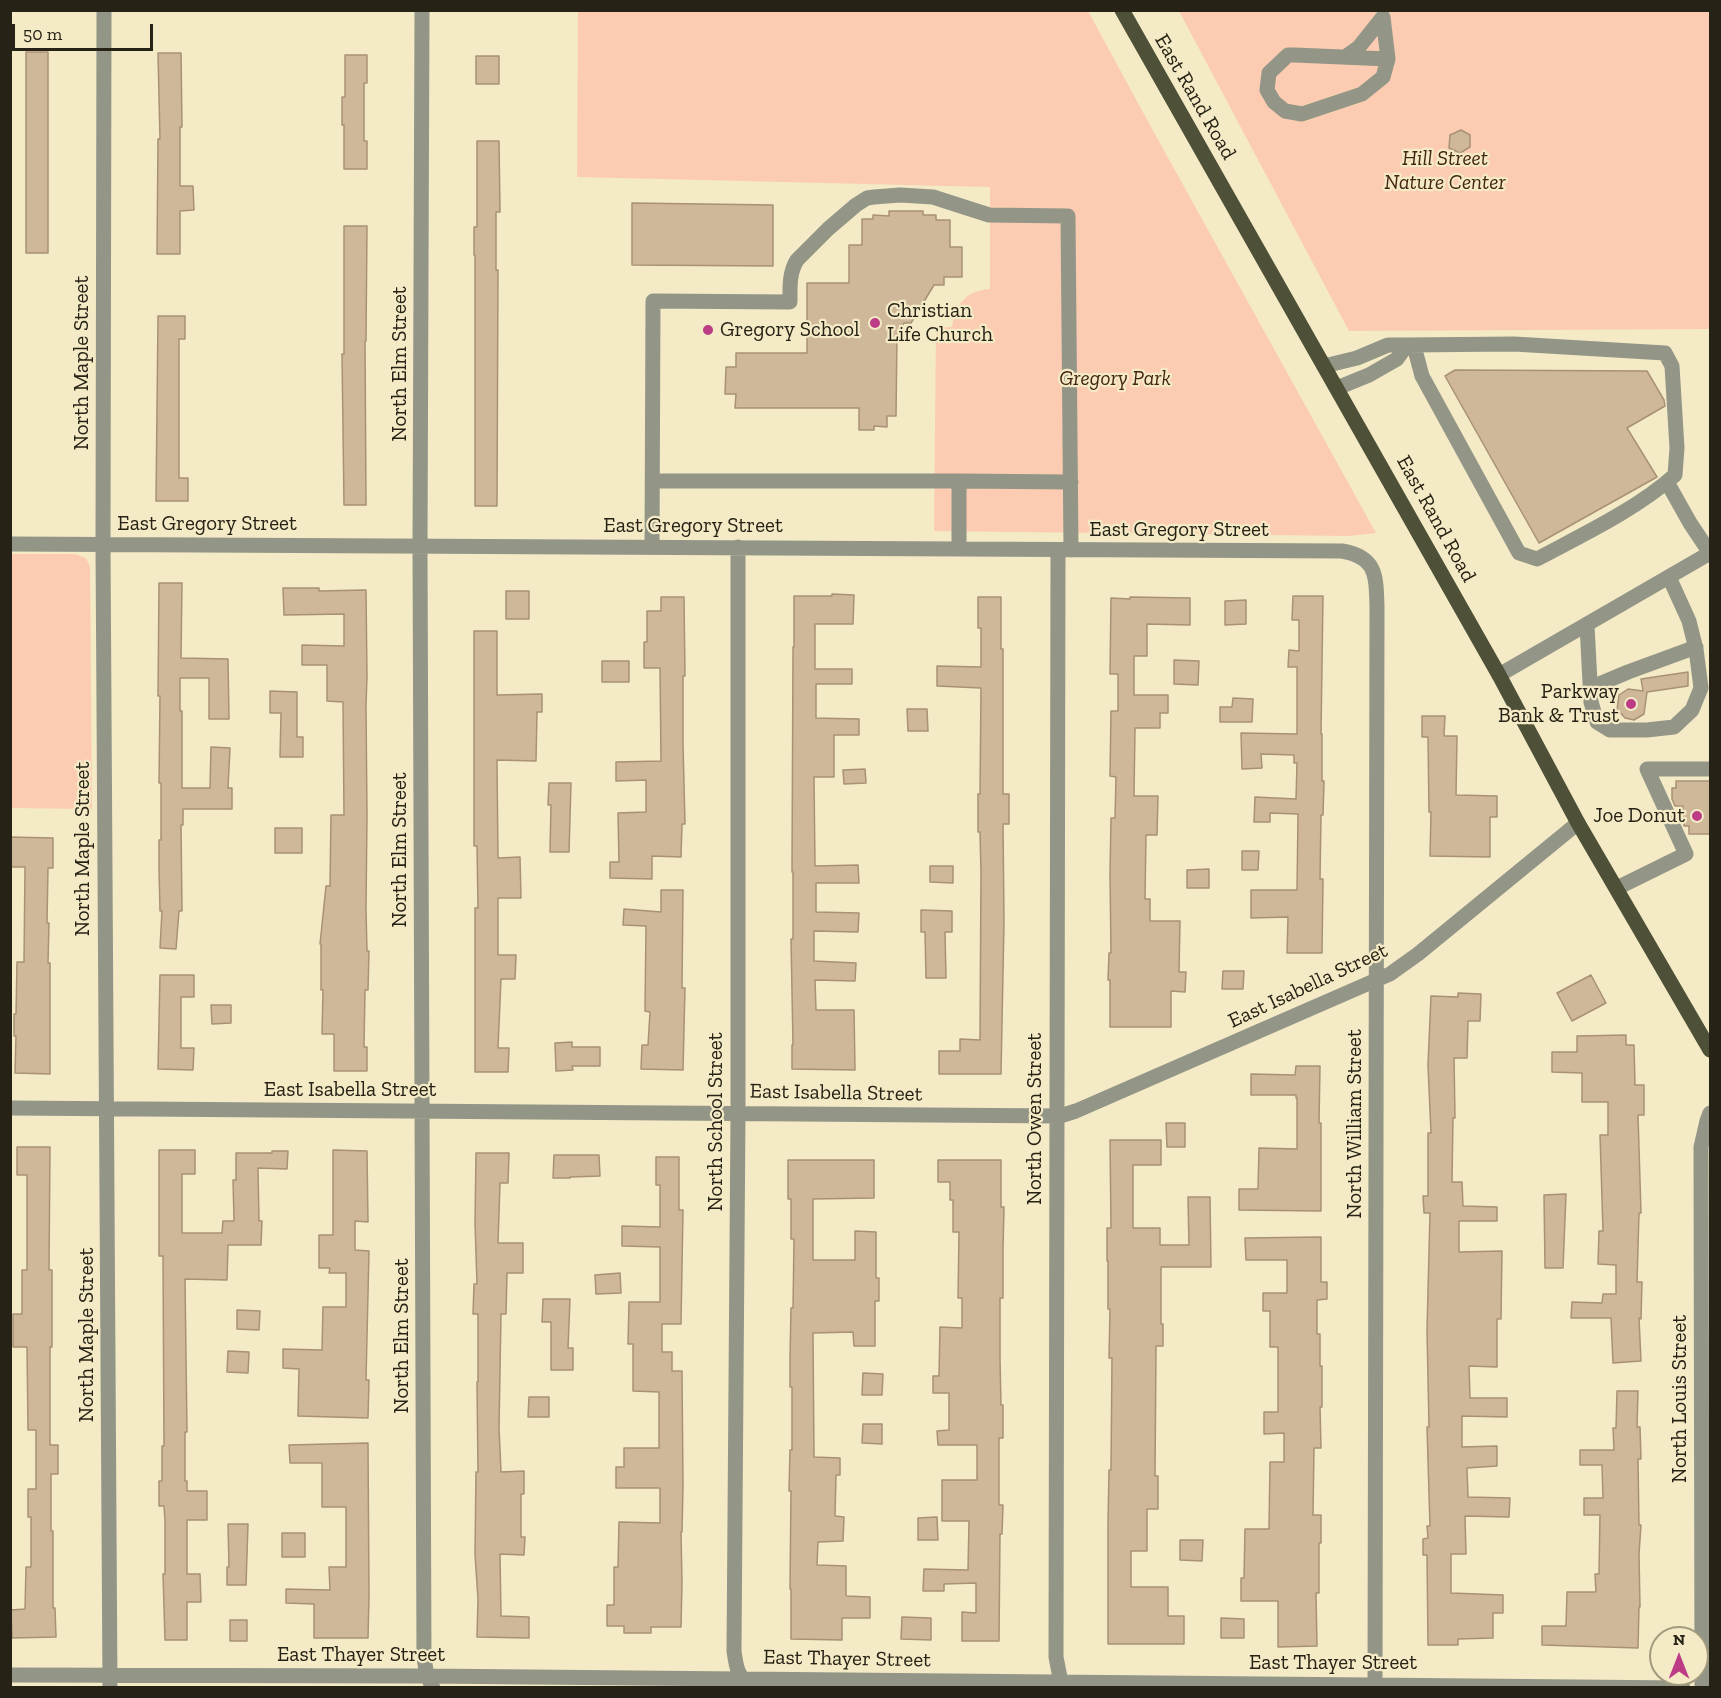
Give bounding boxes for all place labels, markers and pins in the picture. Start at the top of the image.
place label: Christian Life Church [887,298,993,348]
marker: Christian Life Church [868,316,882,330]
place label: Gregory School [720,317,860,343]
marker: Gregory School [701,323,715,337]
place label: Parkway Bank & Trust [1498,679,1619,729]
marker: Parkway Bank & Trust [1624,697,1638,711]
place label: Joe Donut [1593,803,1685,829]
marker: Joe Donut [1690,809,1704,823]

